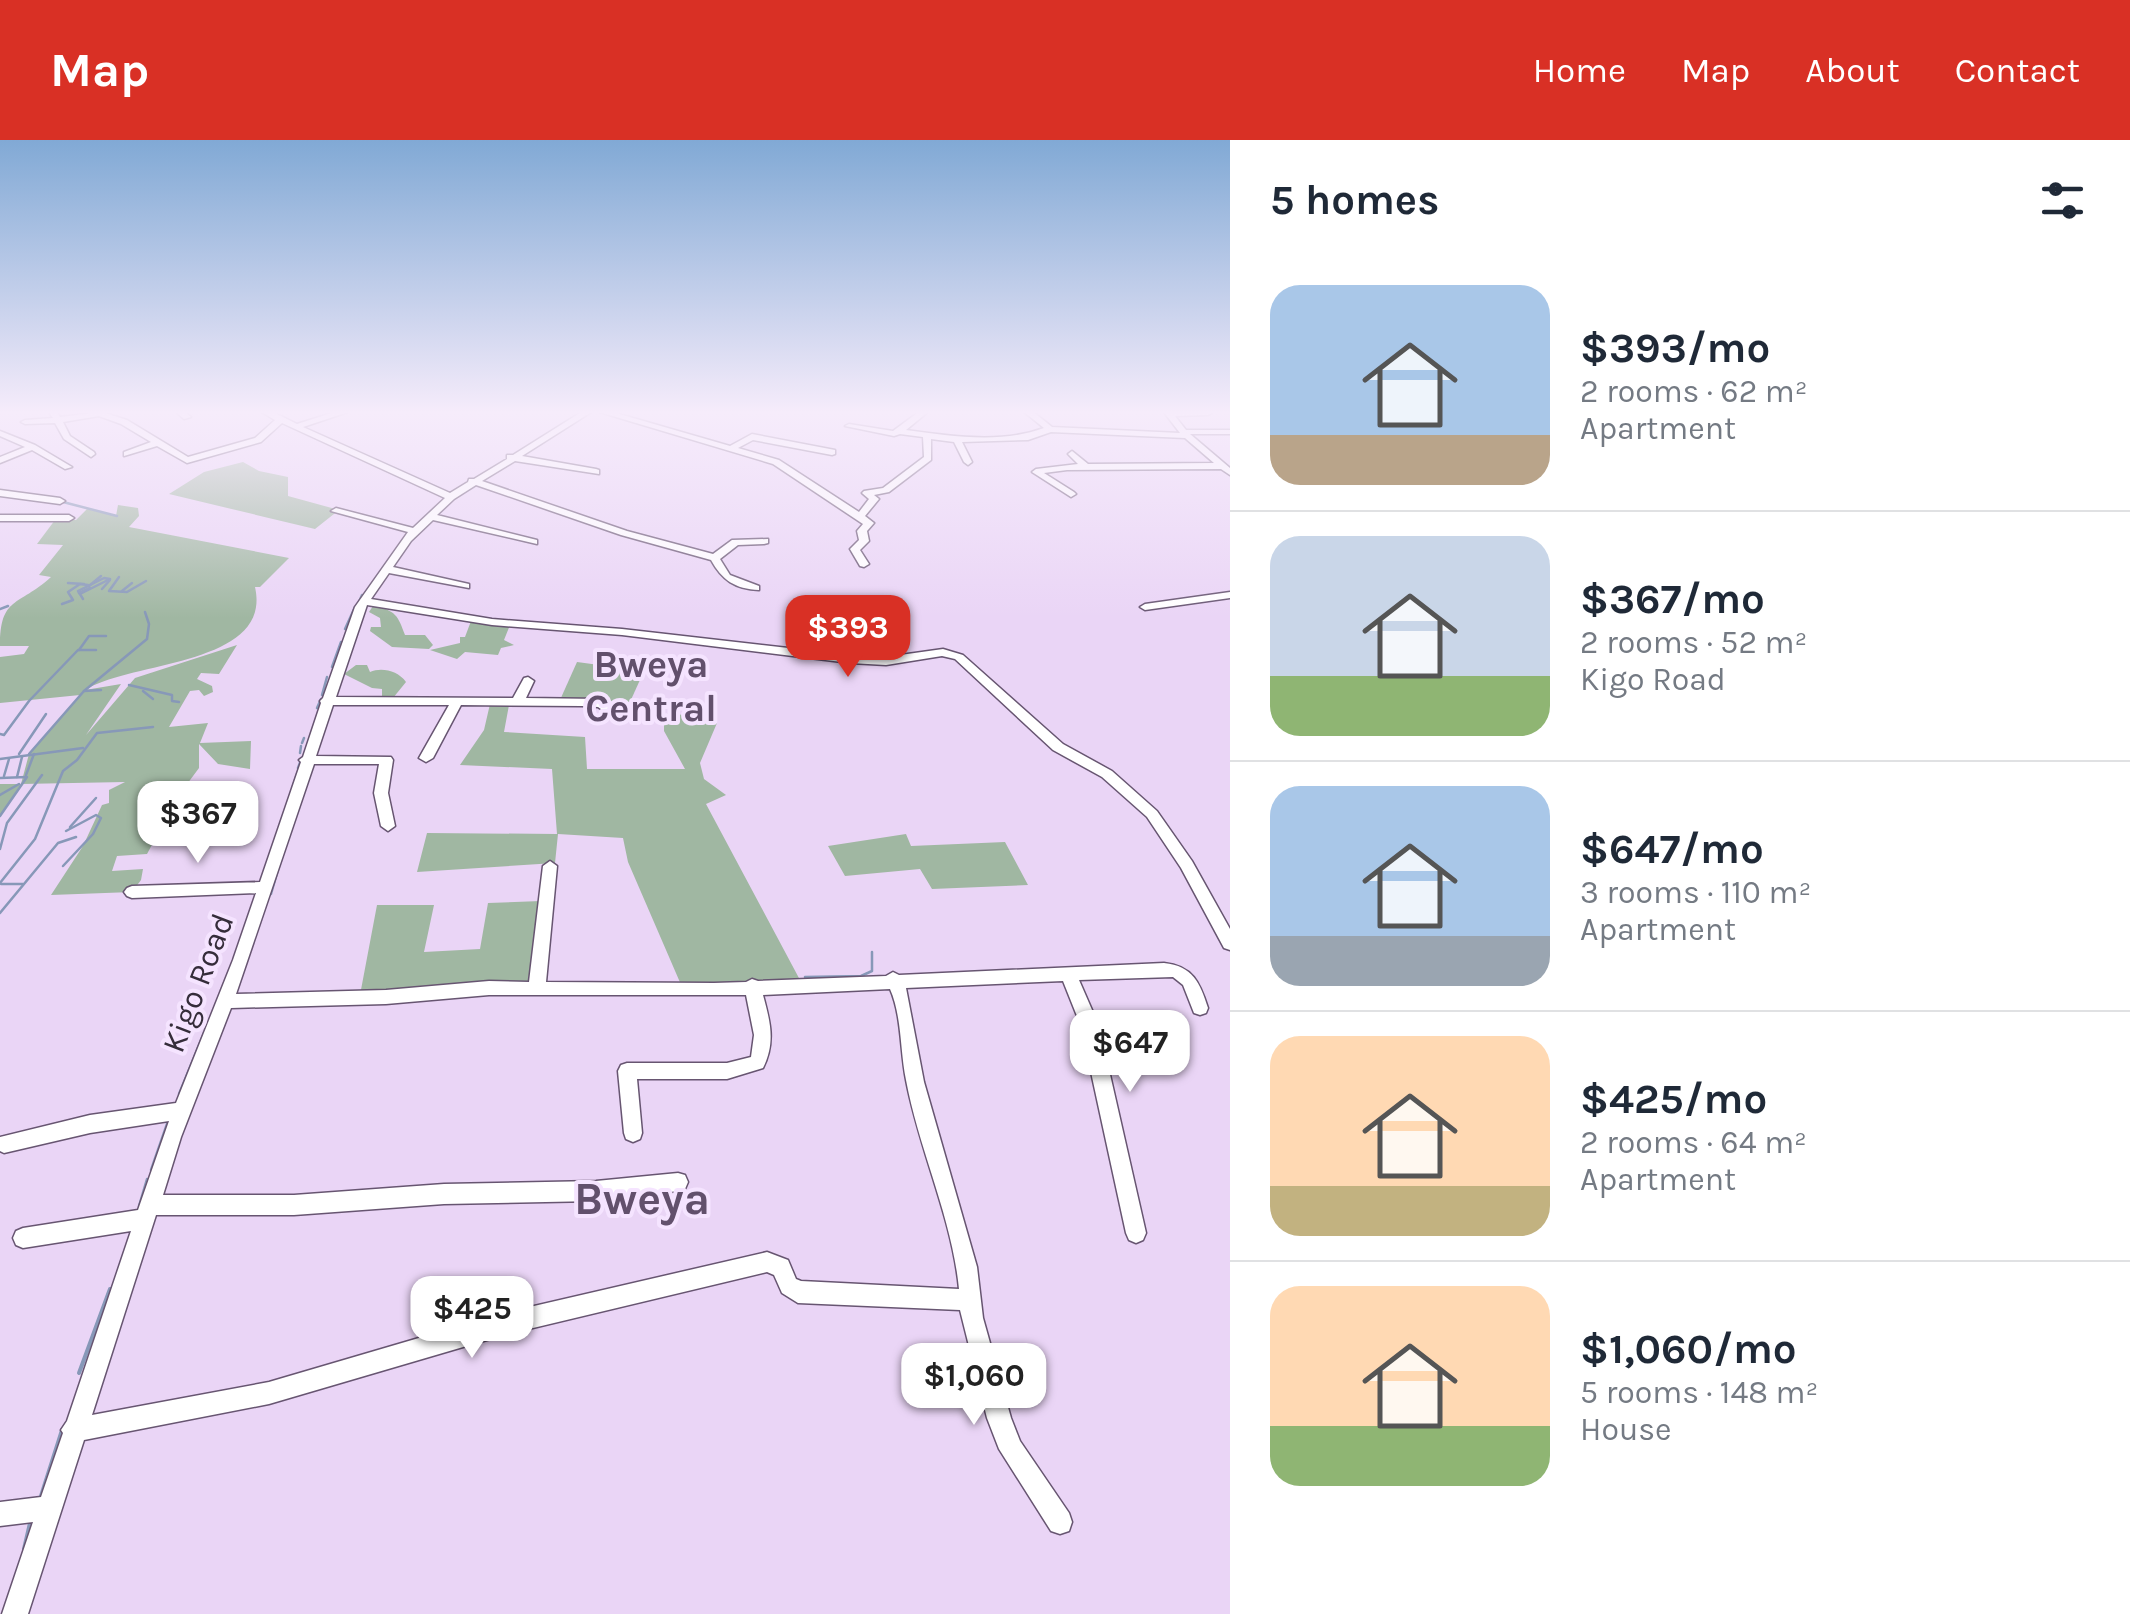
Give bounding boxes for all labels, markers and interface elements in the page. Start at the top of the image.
text: Map [50,42,149,98]
text: Home [1533,50,1626,91]
text: Map [1681,50,1750,91]
text: About [1805,50,1900,91]
text: Contact [1955,50,2080,91]
icon: filters [2035,173,2090,228]
text: 5 homes [1270,175,1439,225]
text: $393/mo [1580,323,1770,373]
icon: home [1350,325,1470,445]
text: 2 rooms · 62 m² [1580,373,1808,410]
text: Apartment [1580,410,1736,447]
text: $367/mo [1580,574,1765,624]
icon: home [1350,576,1470,696]
pin: $393 [789,595,907,680]
text: $393 [807,609,889,646]
text: 2 rooms · 52 m² [1580,624,1807,661]
district label: Bweya Central [585,642,717,731]
text: Kigo Road [1580,661,1726,698]
pin: $367 [139,781,257,866]
text: $367 [159,795,237,832]
text: $647/mo [1580,824,1764,874]
icon: home [1350,826,1470,946]
text: 3 rooms · 110 m² [1580,874,1811,911]
street label: Kigo Road [155,908,241,1058]
text: Apartment [1580,911,1736,948]
pin: $647 [1071,1010,1189,1095]
text: $647 [1092,1024,1168,1061]
text: $425/mo [1580,1074,1767,1124]
icon: home [1350,1076,1470,1196]
text: 2 rooms · 64 m² [1580,1124,1807,1161]
text: Apartment [1580,1161,1736,1198]
district label: Bweya [574,1173,710,1226]
pin: $425 [413,1276,531,1361]
text: $425 [432,1290,512,1327]
text: $1,060/mo [1580,1324,1797,1374]
icon: home [1350,1326,1470,1446]
pin: $1,060 [893,1343,1055,1428]
text: $1,060 [923,1357,1025,1394]
text: 5 rooms · 148 m² [1580,1374,1818,1411]
text: House [1580,1411,1672,1448]

